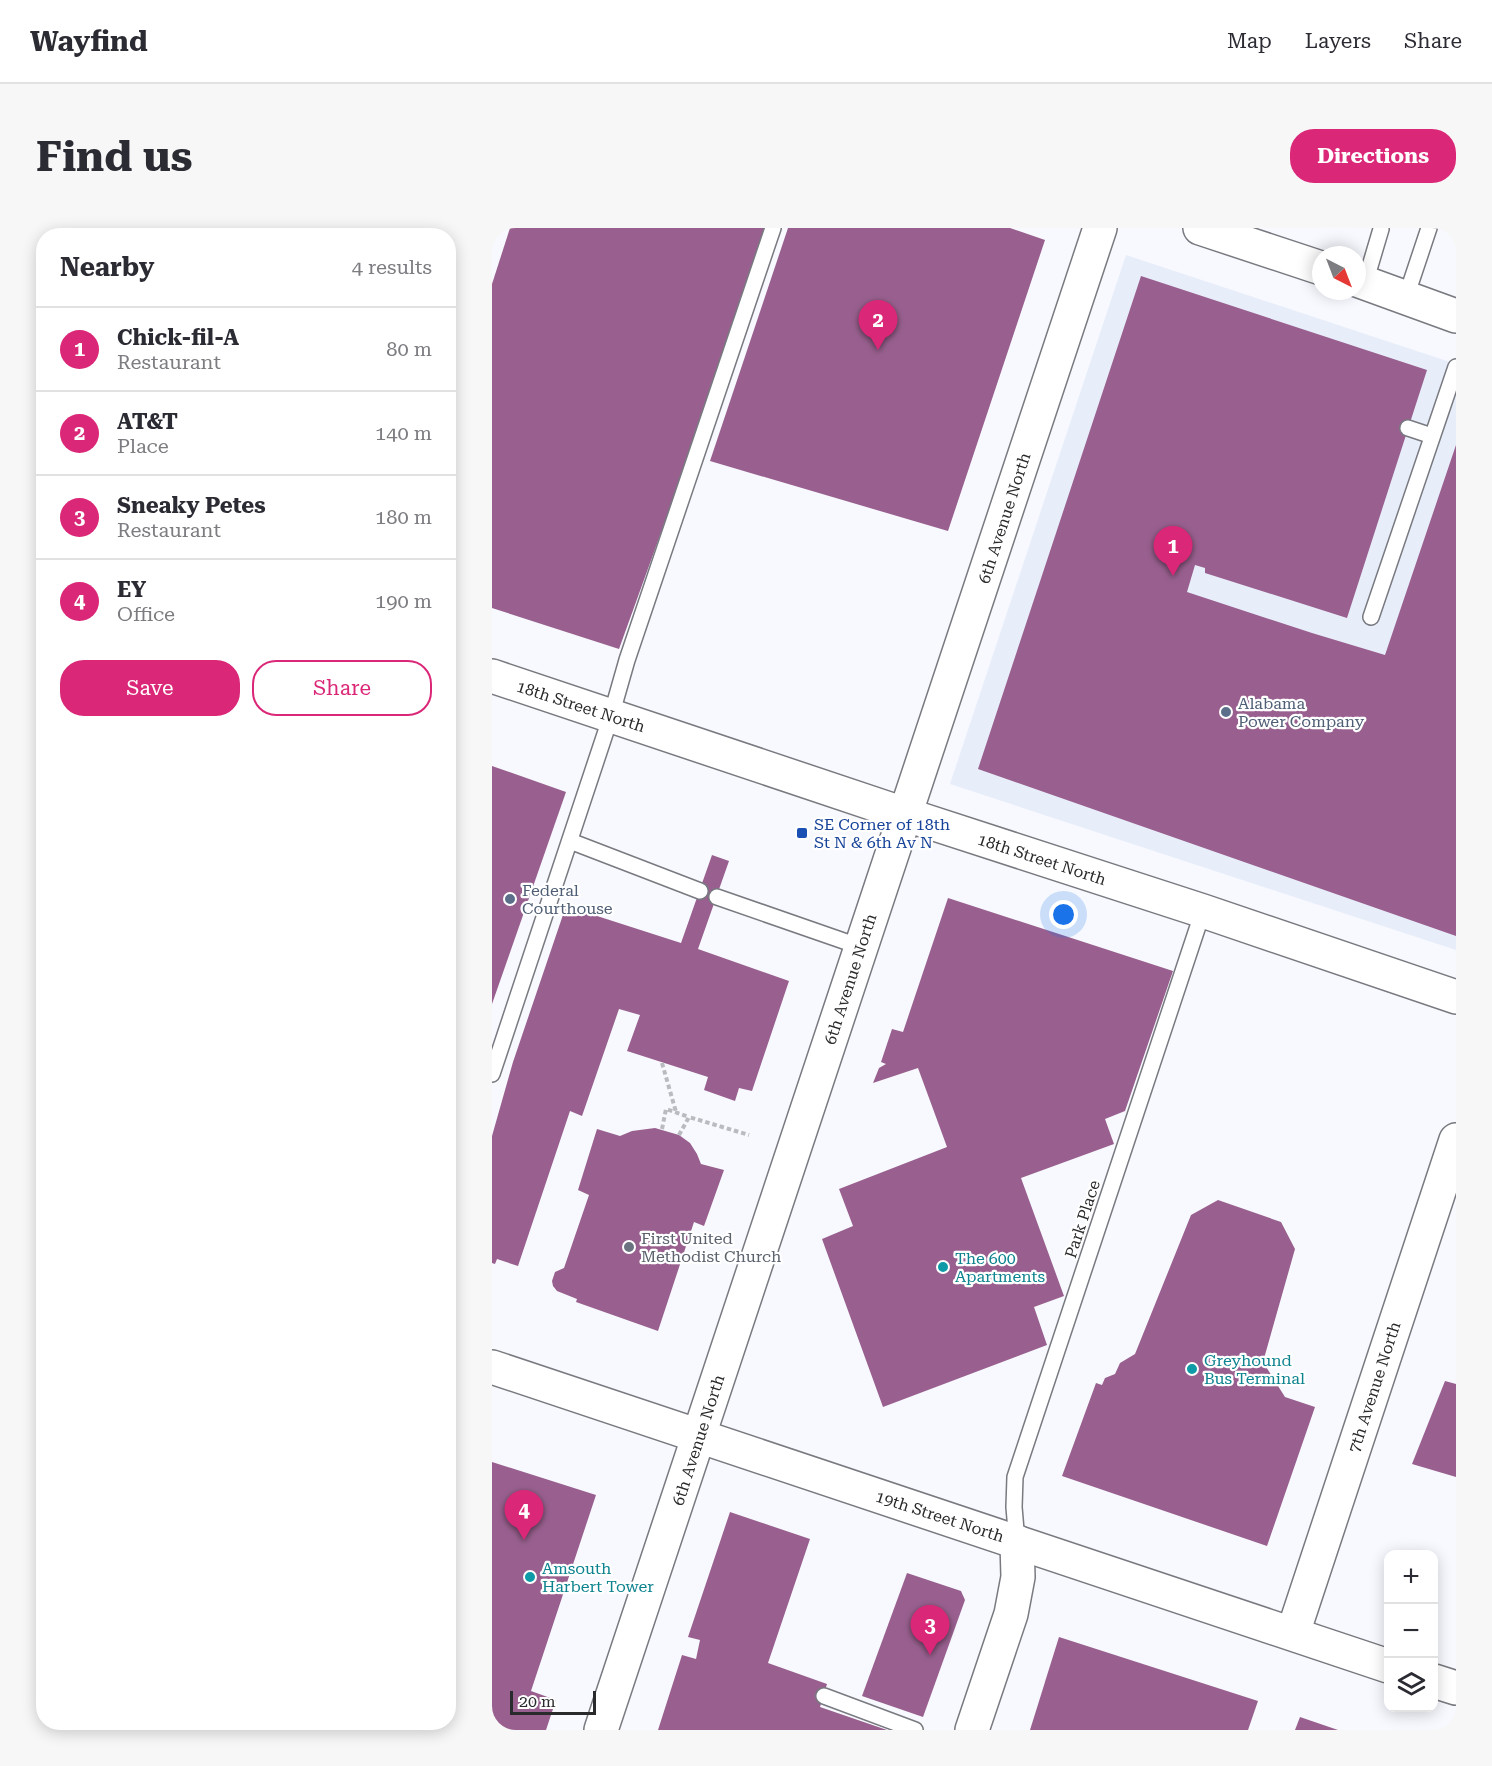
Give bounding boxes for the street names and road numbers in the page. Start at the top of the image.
street label: 6th Avenue North [974,450,1035,586]
street label: 18th Street North [514,677,647,736]
street label: 18th Street North [975,830,1108,889]
street label: 6th Avenue North [820,911,881,1047]
street label: Park Place [1061,1178,1104,1260]
street label: 7th Avenue North [1344,1319,1405,1455]
street label: 6th Avenue North [668,1372,729,1508]
street label: 19th Street North [873,1487,1006,1546]

